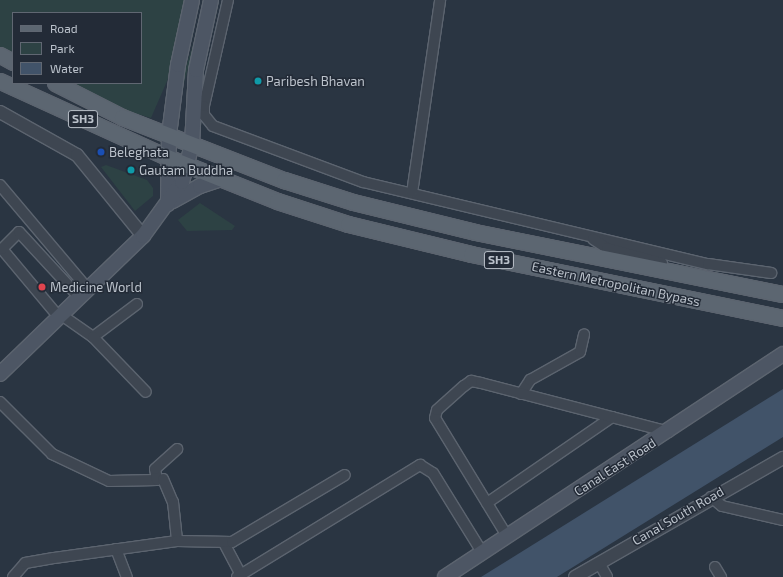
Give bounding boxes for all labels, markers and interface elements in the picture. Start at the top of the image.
legend [12,12,142,84]
text: Road [50,21,78,35]
text: Park [50,41,75,55]
text: Water [50,61,84,75]
place label: Paribesh Bhavan [266,73,365,89]
marker: Paribesh Bhavan [253,76,263,86]
road number: SH3 [67,109,99,129]
place label: Beleghata [109,144,169,160]
marker: Beleghata [96,147,106,157]
place label: Gautam Buddha [139,162,233,178]
marker: Gautam Buddha [126,165,136,175]
road number: SH3 [483,250,515,270]
street label: Eastern Metropolitan Bypass [530,259,702,309]
place label: Medicine World [50,279,142,295]
marker: Medicine World [37,282,47,292]
street label: Canal East Road [571,435,659,499]
street label: Canal South Road [629,483,727,549]

